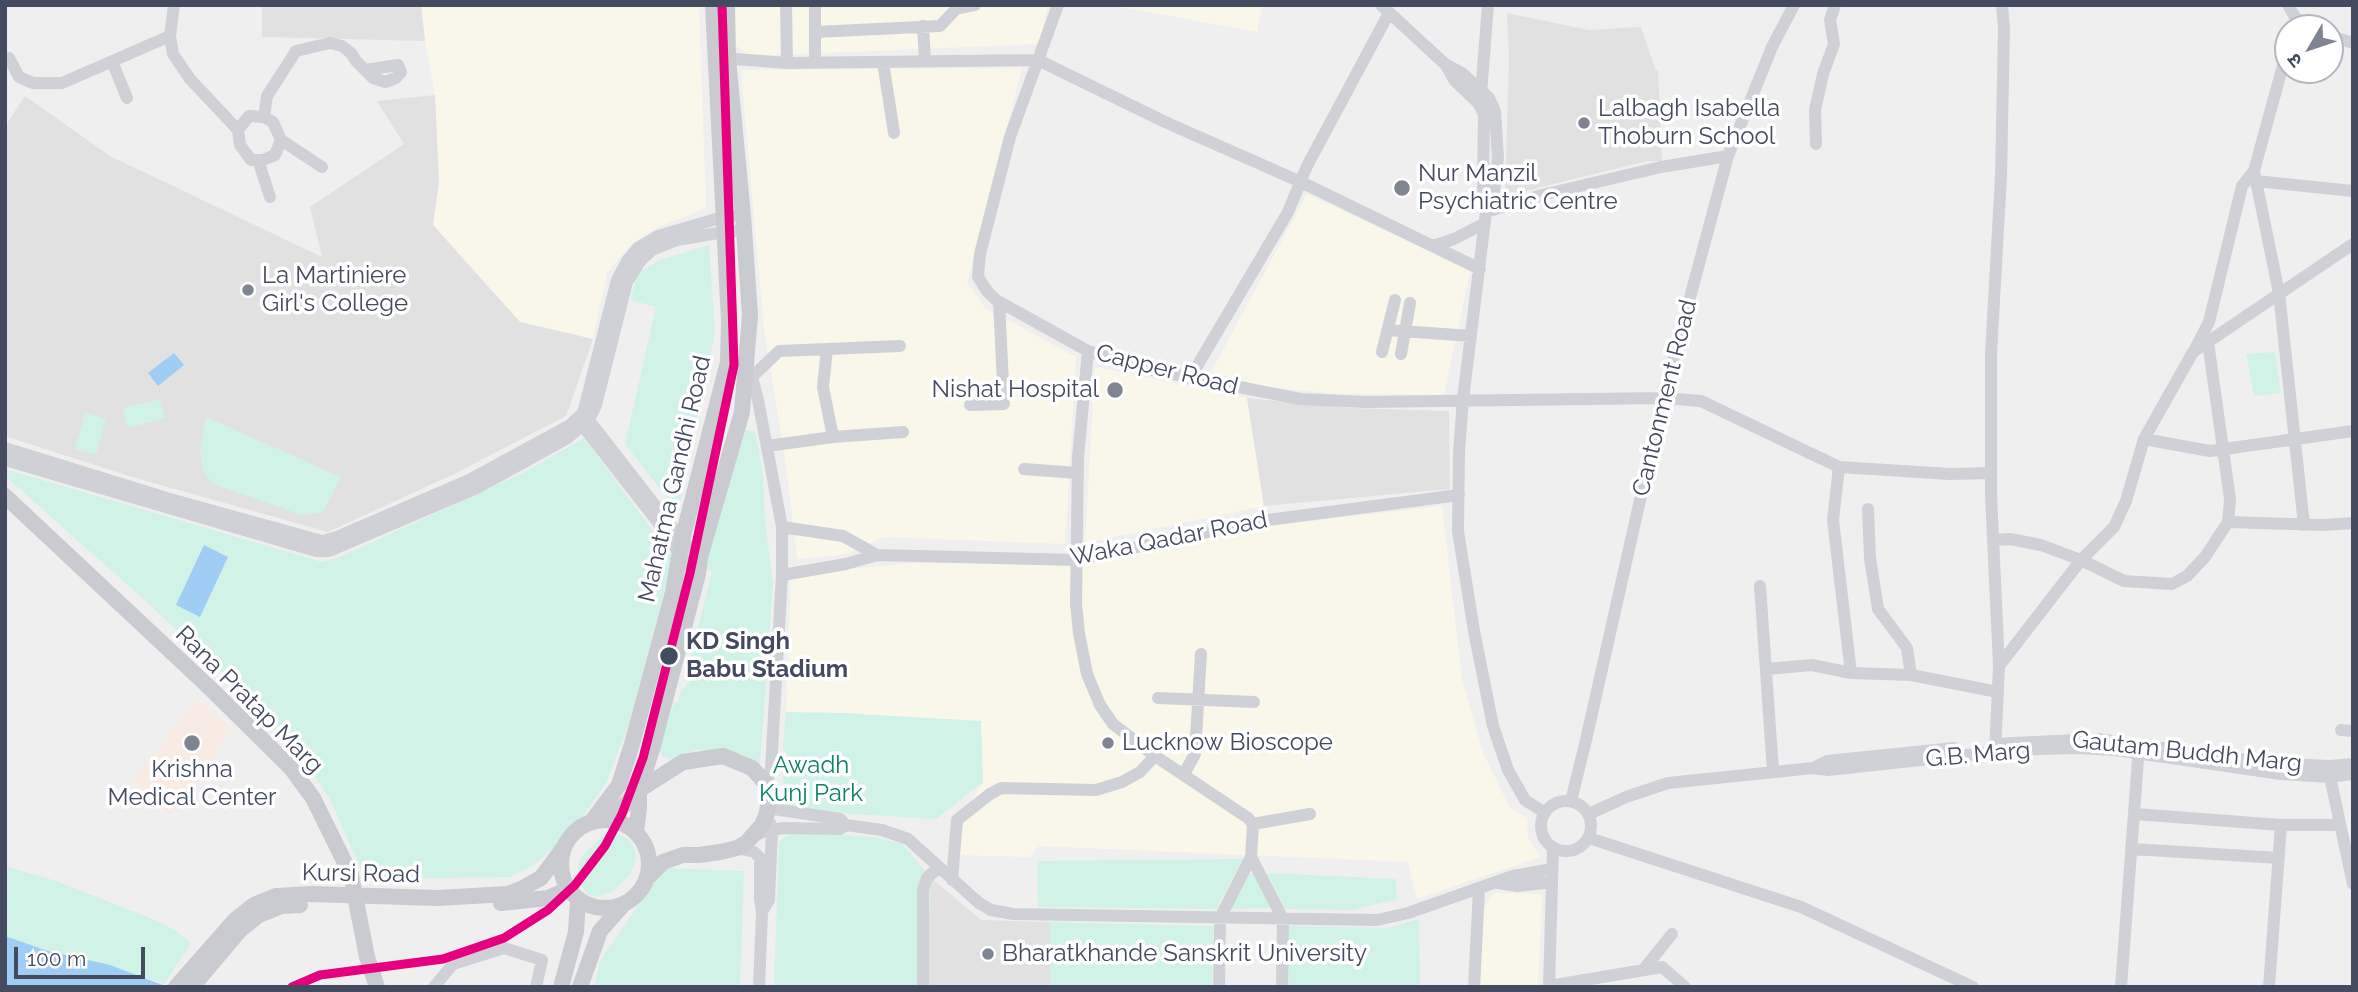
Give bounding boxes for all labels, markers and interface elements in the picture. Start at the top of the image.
north arrow [2274,14,2344,84]
text: उ [2282,50,2306,72]
place label: Lalbagh Isabella Thoburn School [1598,95,1780,151]
marker: Lalbagh Isabella Thoburn School [1576,115,1592,131]
place label: Nur Manzil Psychiatric Centre [1418,160,1618,216]
marker: Nur Manzil Psychiatric Centre [1392,178,1412,198]
place label: La Martiniere Girl's College [262,262,408,318]
marker: La Martiniere Girl's College [240,282,256,298]
street label: Cantonment Road [1627,297,1703,499]
street label: Capper Road [1093,338,1241,402]
street label: Mahatma Gandhi Road [633,353,717,605]
place label: Nishat Hospital [931,376,1099,404]
marker: Nishat Hospital [1105,380,1125,400]
street label: Waka Qadar Road [1068,506,1270,572]
street label: Rana Pratap Marg [169,620,329,780]
place label: KD Singh Babu Stadium [686,628,848,684]
marker: KD Singh Babu Stadium [658,645,680,667]
street label: Gautam Buddh Marg [2071,726,2303,778]
place label: Lucknow Bioscope [1122,729,1333,757]
marker: Krishna Medical Center [182,733,202,753]
marker: Lucknow Bioscope [1100,735,1116,751]
street label: G.B. Marg [1924,736,2032,774]
park label: Awadh Kunj Park [759,752,863,808]
place label: Krishna Medical Center [108,756,276,812]
street label: Kursi Road [302,859,420,889]
scale bar [18,932,149,976]
place label: Bharatkhande Sanskrit University [1002,940,1367,968]
text: 100 m [27,946,86,971]
marker: Bharatkhande Sanskrit University [980,946,996,962]

